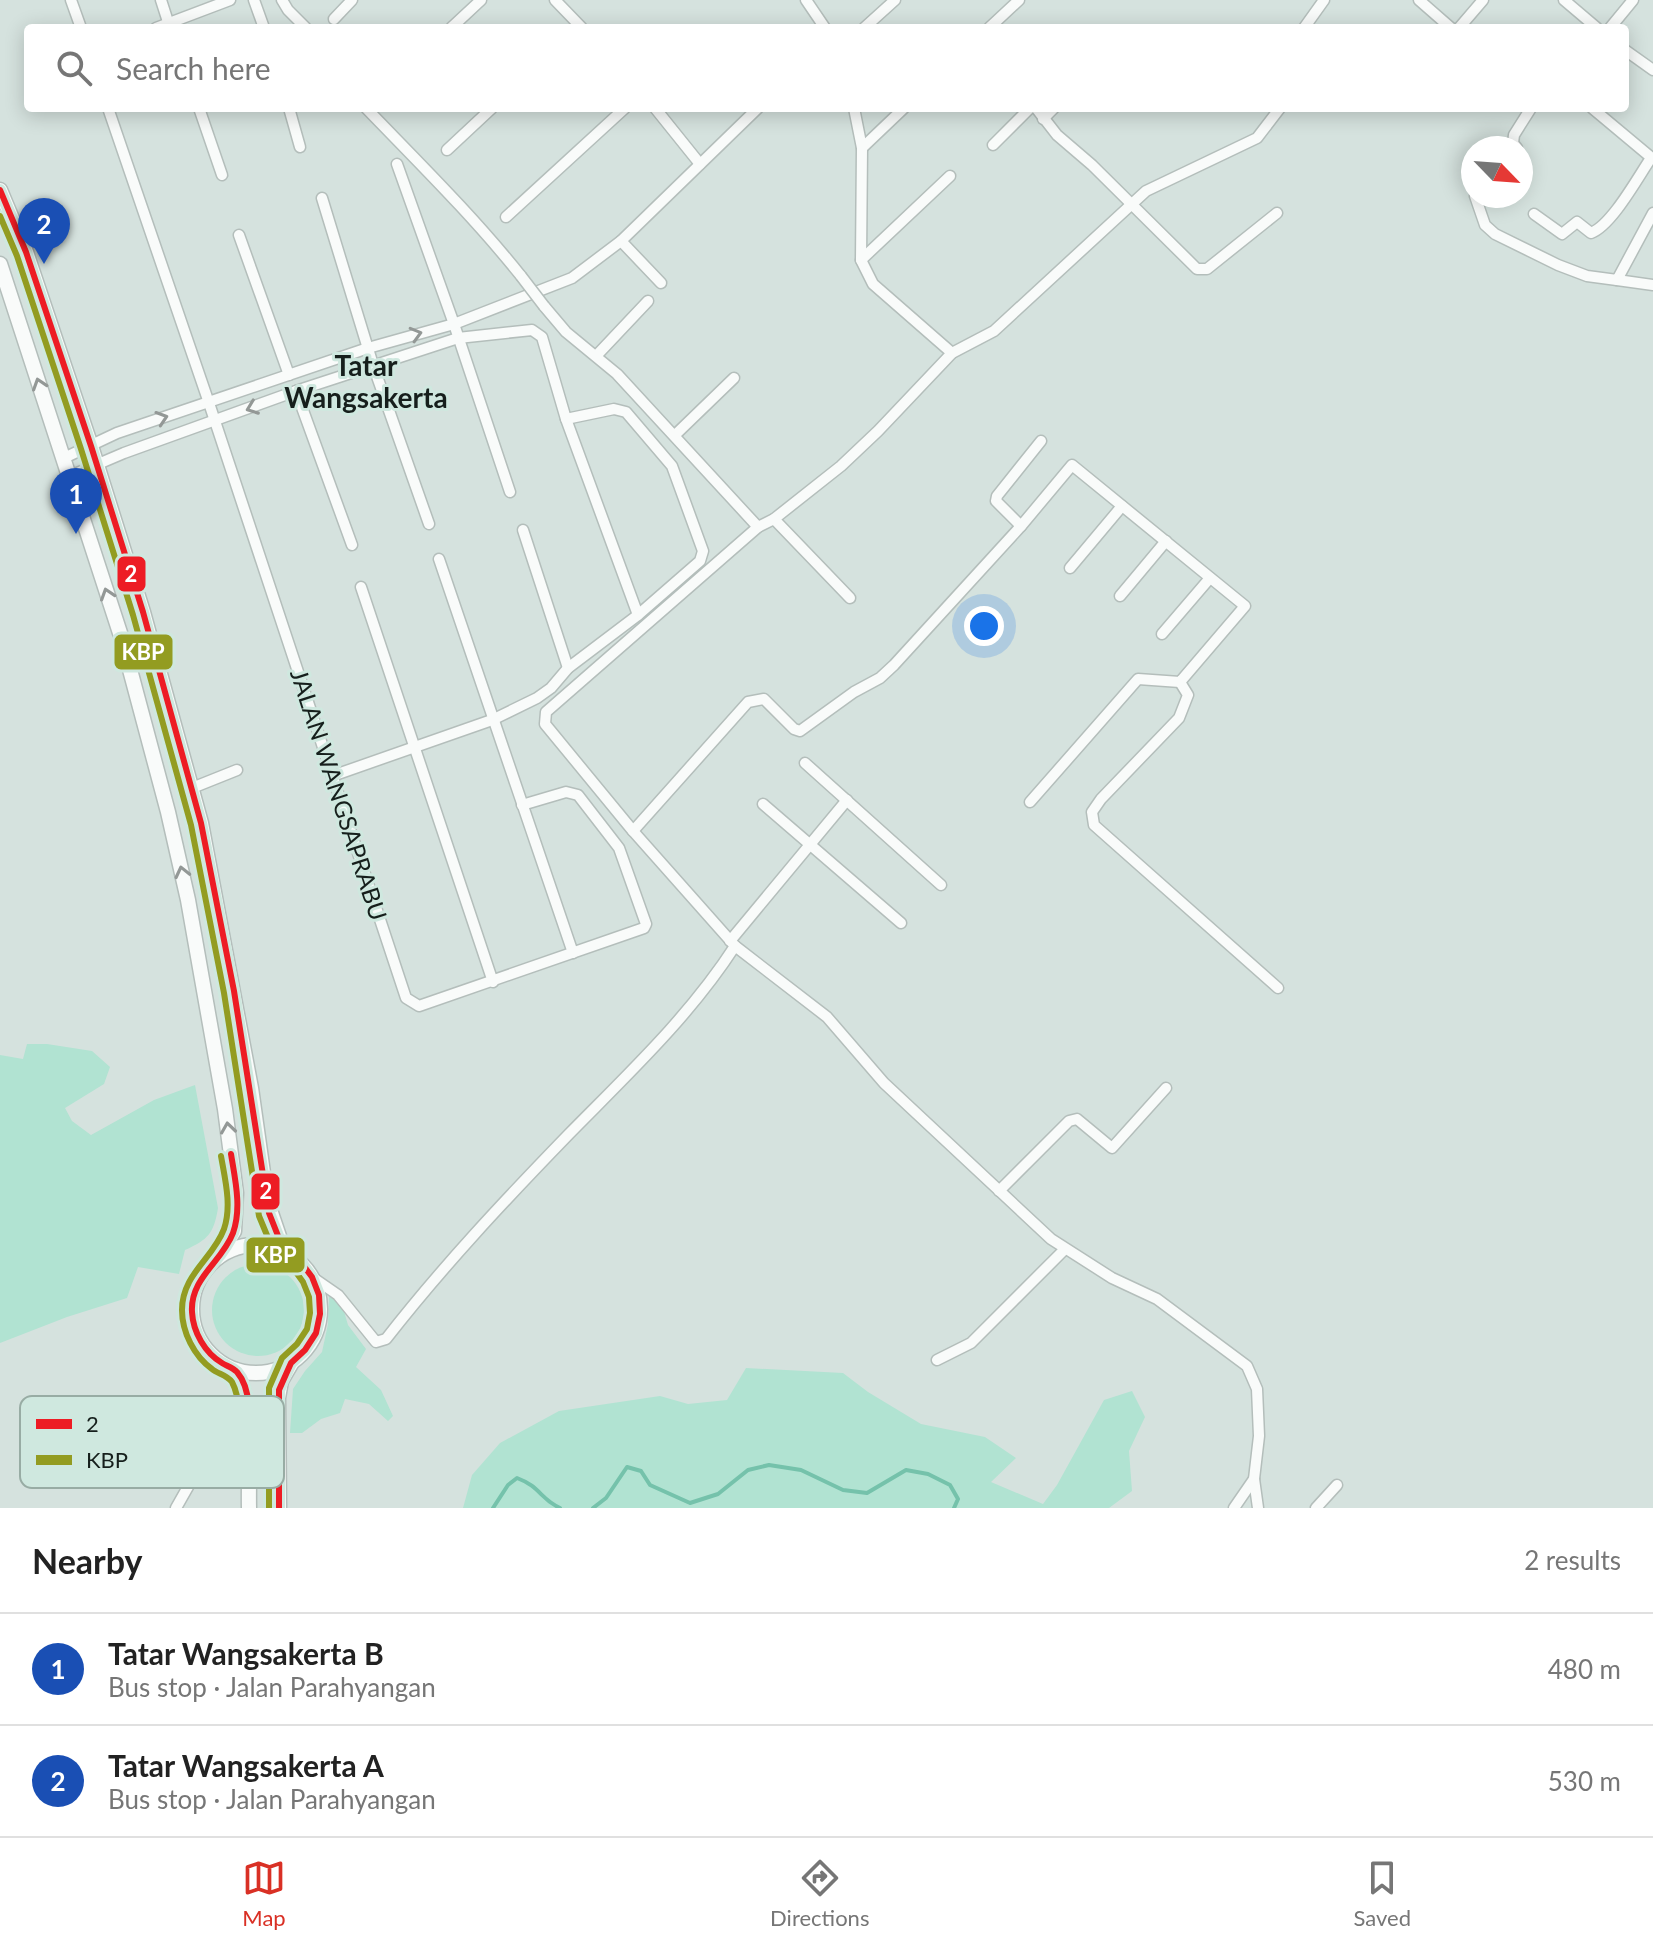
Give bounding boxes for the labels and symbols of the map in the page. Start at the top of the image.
north arrow [1461,136,1533,208]
pin: 2 [18,198,70,264]
one-way arrow [409,327,422,344]
district label: Tatar Wangsakerta [284,348,448,414]
one-way arrow [33,377,49,391]
one-way arrow [246,398,260,415]
one-way arrow [154,412,168,428]
pin: 1 [50,468,102,534]
line badge: 2 [116,555,147,593]
text: 2 [125,560,137,587]
one-way arrow [100,588,116,602]
your location [964,606,1004,646]
line badge: KBP [113,633,174,671]
text: KBP [121,638,165,665]
street label: JALAN WANGSAPRABU [285,665,394,924]
one-way arrow [174,866,191,880]
one-way arrow [219,1122,236,1135]
line badge: 2 [250,1172,281,1211]
text: 2 [260,1177,272,1204]
line badge: KBP [245,1236,306,1274]
text: KBP [253,1241,297,1268]
legend [20,1396,284,1488]
text: 2 [86,1410,99,1437]
text: KBP [86,1446,128,1473]

